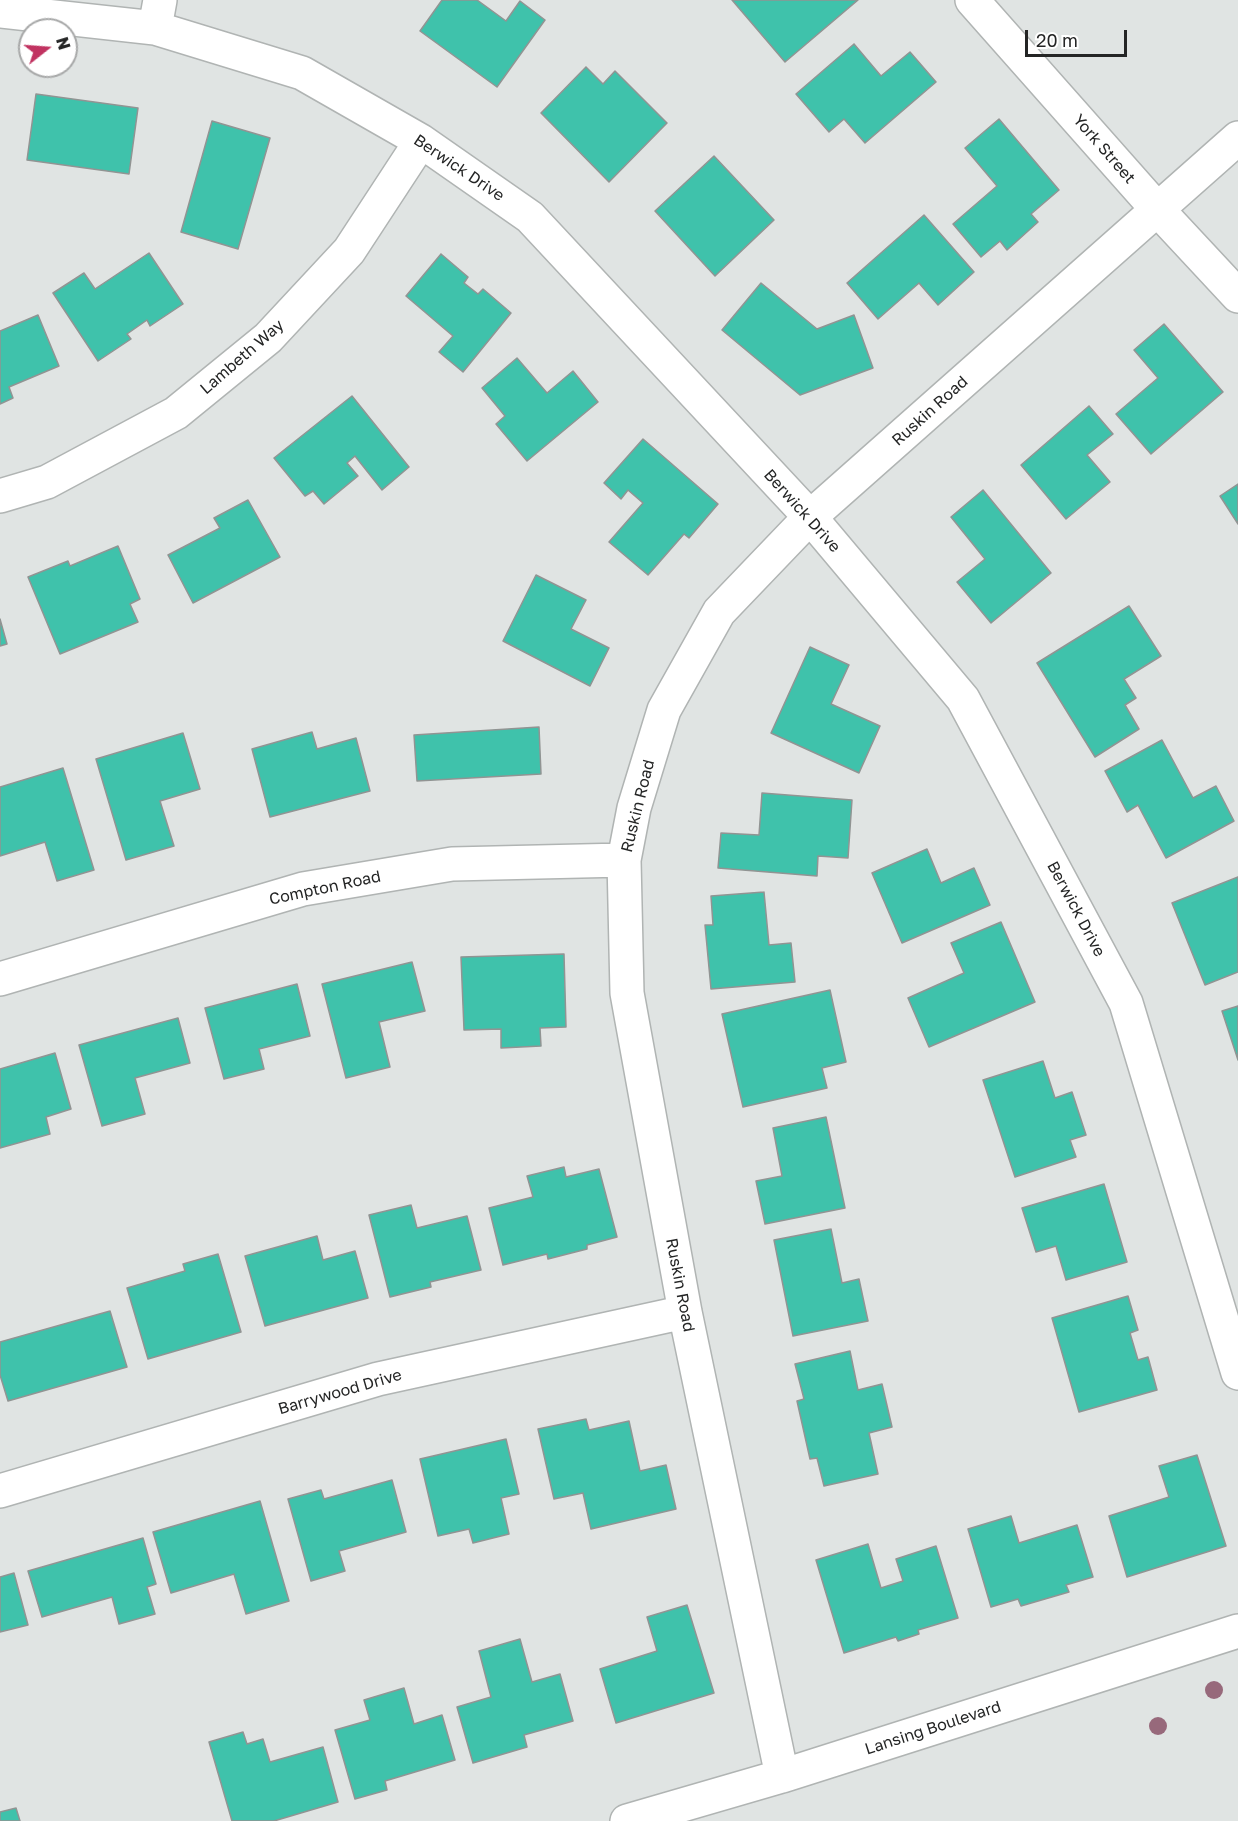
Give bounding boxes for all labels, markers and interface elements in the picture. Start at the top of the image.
north arrow [18,18,78,78]
scale bar [1028,18,1130,56]
text: 20 m [1036,29,1078,51]
text: N [52,35,75,52]
street label: York Street [1069,111,1139,187]
street label: Berwick Drive [410,131,508,205]
street label: Lambeth Way [196,316,288,398]
street label: Ruskin Road [888,372,972,450]
street label: Berwick Drive [760,465,844,557]
street label: Ruskin Road [617,758,659,854]
street label: Berwick Drive [1043,858,1109,960]
street label: Compton Road [267,867,383,909]
street label: Ruskin Road [662,1236,698,1334]
street label: Barrywood Drive [276,1365,404,1419]
street label: Lansing Boulevard [863,1697,1003,1759]

